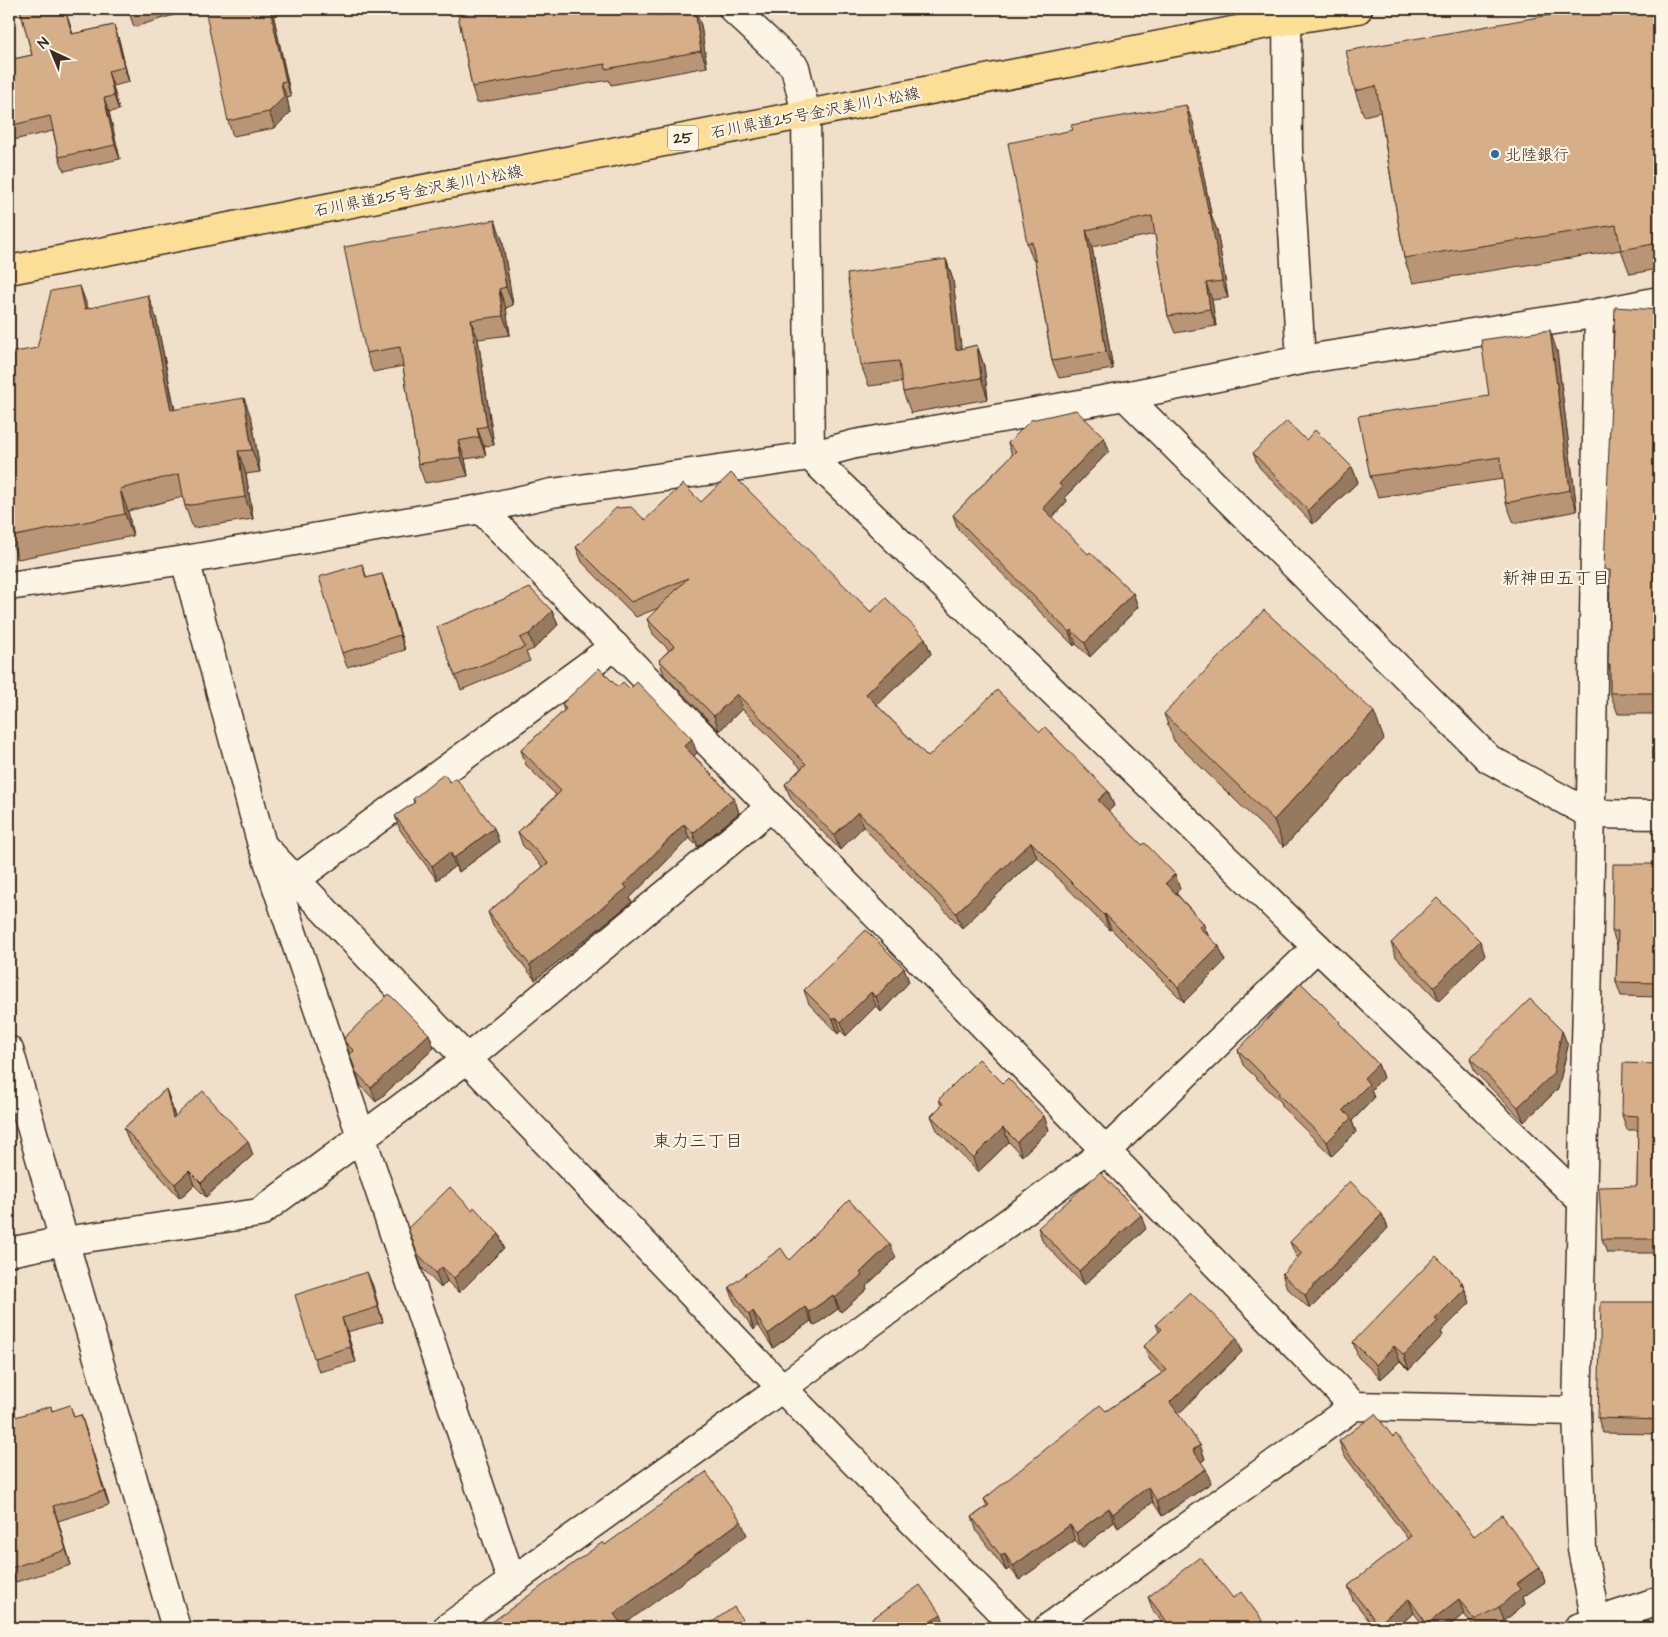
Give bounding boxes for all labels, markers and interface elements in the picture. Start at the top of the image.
north arrow [28,28,78,78]
text: N [34,33,54,54]
street label: 石川県道25号金沢美川小松線 [709,82,922,144]
road number: 25 [668,126,698,150]
place label: 北陸銀行 [1505,144,1569,166]
marker: 北陸銀行 [1489,148,1501,160]
street label: 石川県道25号金沢美川小松線 [312,160,525,222]
district label: 新神田五丁目 [1502,566,1610,591]
district label: 東力三丁目 [653,1129,743,1154]

